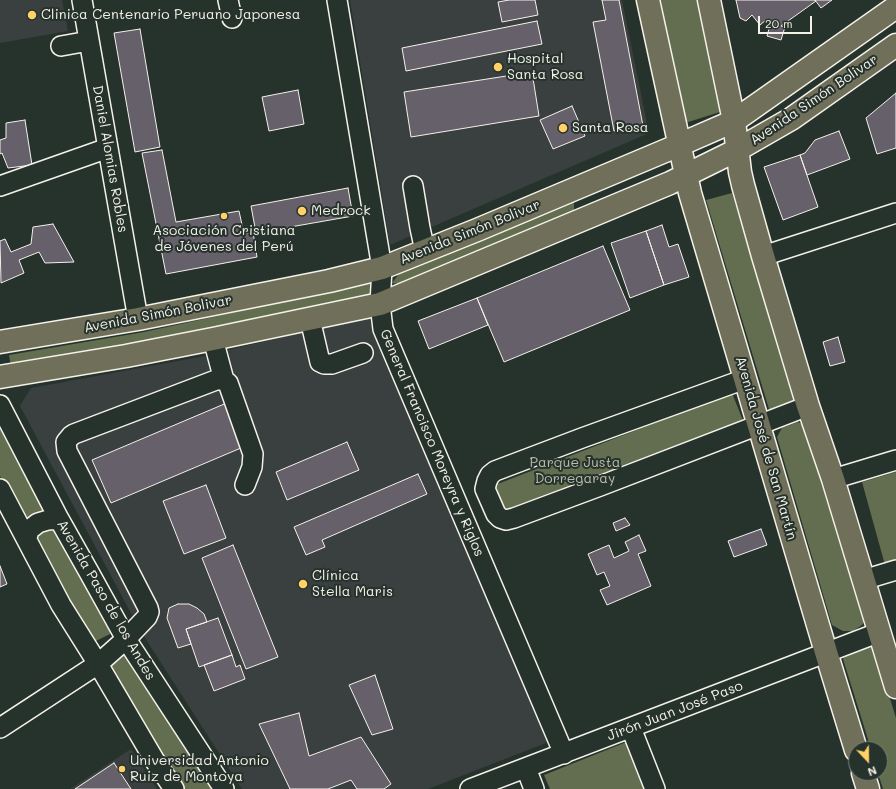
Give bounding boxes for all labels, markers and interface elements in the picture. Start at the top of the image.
place label: Clinica Centenario Peruano Japonesa [41,7,301,23]
scale bar [760,8,814,34]
marker: Clinica Centenario Peruano Japonesa [26,9,38,21]
text: 20 m [765,15,793,31]
place label: Hospital Santa Rosa [507,51,584,84]
street label: Avenida Simón Bolivar [747,51,881,149]
marker: Hospital Santa Rosa [492,61,504,73]
street label: Daniel Alomias Robles [89,84,131,234]
place label: Santa Rosa [572,120,649,136]
marker: Santa Rosa [557,122,569,134]
street label: Avenida Simón Bolivar [397,196,543,268]
place label: Medrock [311,203,371,219]
marker: Medrock [296,205,308,217]
marker: Asociación Cristiana de Jóvenes del Perú [219,211,229,221]
place label: Asociación Cristiana de Jóvenes del Perú [153,223,295,256]
street label: Avenida Simón Bolivar [83,291,233,337]
street label: General Francisco Moreyra y Riglos [376,327,488,559]
street label: Avenida José de San Martín [732,354,800,542]
park label: Parque Justa Dorregaray [529,455,621,488]
street label: Avenida Paso de los Andes [53,517,159,683]
place label: Clínica Stella Maris [312,568,393,600]
marker: Clínica Stella Maris [297,578,309,590]
street label: Jirón Juan José Paso [605,677,745,745]
north arrow [848,741,888,781]
place label: Universidad Antonio Ruiz de Montoya [130,753,269,786]
text: N [866,763,879,780]
marker: Universidad Antonio Ruiz de Montoya [117,764,127,774]

